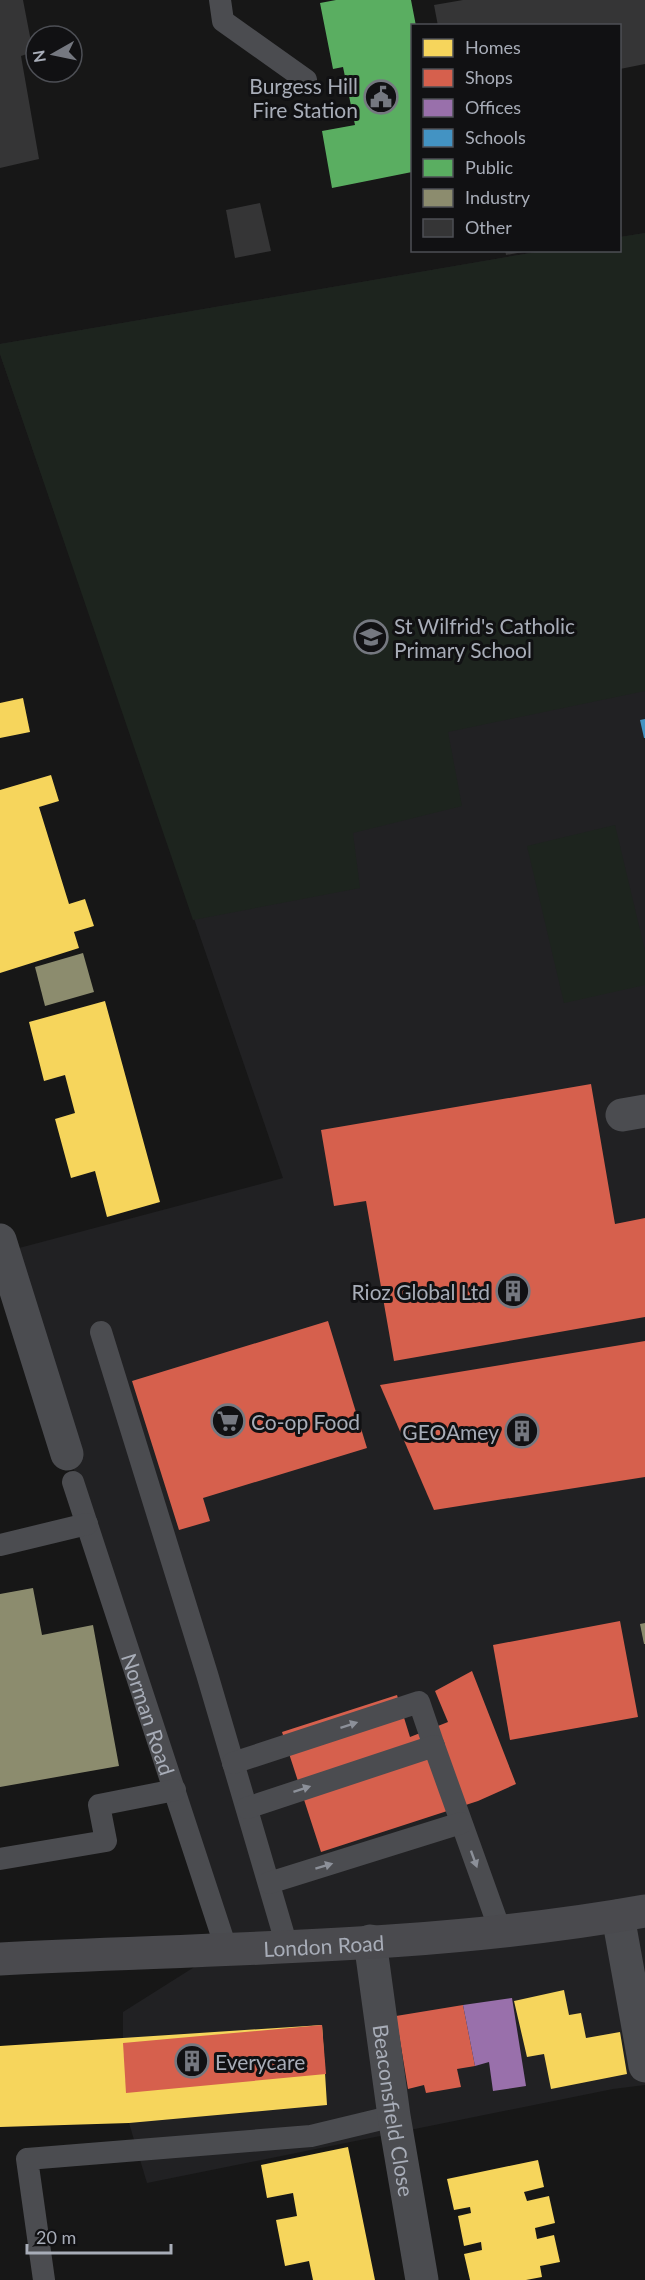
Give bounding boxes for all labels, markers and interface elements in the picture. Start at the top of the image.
north arrow [24,24,84,84]
legend [411,24,621,252]
text: Homes [465,36,521,58]
text: N [28,49,49,64]
text: Shops [465,66,513,88]
place label: Burgess Hill Fire Station [249,73,358,122]
public building icon: Burgess Hill Fire Station [363,79,399,115]
text: Offices [465,96,521,118]
text: Schools [465,126,526,148]
text: Public [465,156,513,178]
text: Industry [465,186,531,208]
text: Other [465,216,512,238]
place label: St Wilfrid's Catholic Primary School [394,613,575,662]
school or university icon: St Wilfrid's Catholic Primary School [353,619,389,655]
building icon: Rioz Global Ltd [495,1273,531,1309]
place label: Rioz Global Ltd [352,1279,490,1304]
supermarket icon: Co-op Food [210,1403,246,1439]
place label: Co-op Food [251,1409,360,1434]
building icon: GEOAmey [504,1413,540,1449]
place label: GEOAmey [402,1419,499,1444]
street label: Norman Road [117,1650,181,1778]
one-way arrow [340,1720,358,1729]
one-way arrow [294,1784,312,1793]
one-way arrow [470,1850,480,1868]
one-way arrow [315,1861,333,1870]
street label: London Road [263,1929,385,1961]
street label: Beaconsfield Close [369,2023,420,2198]
building icon: Everycare [174,2043,210,2079]
place label: Everycare [215,2049,305,2074]
scale bar [27,2217,171,2255]
text: 20 m [36,2226,76,2248]

